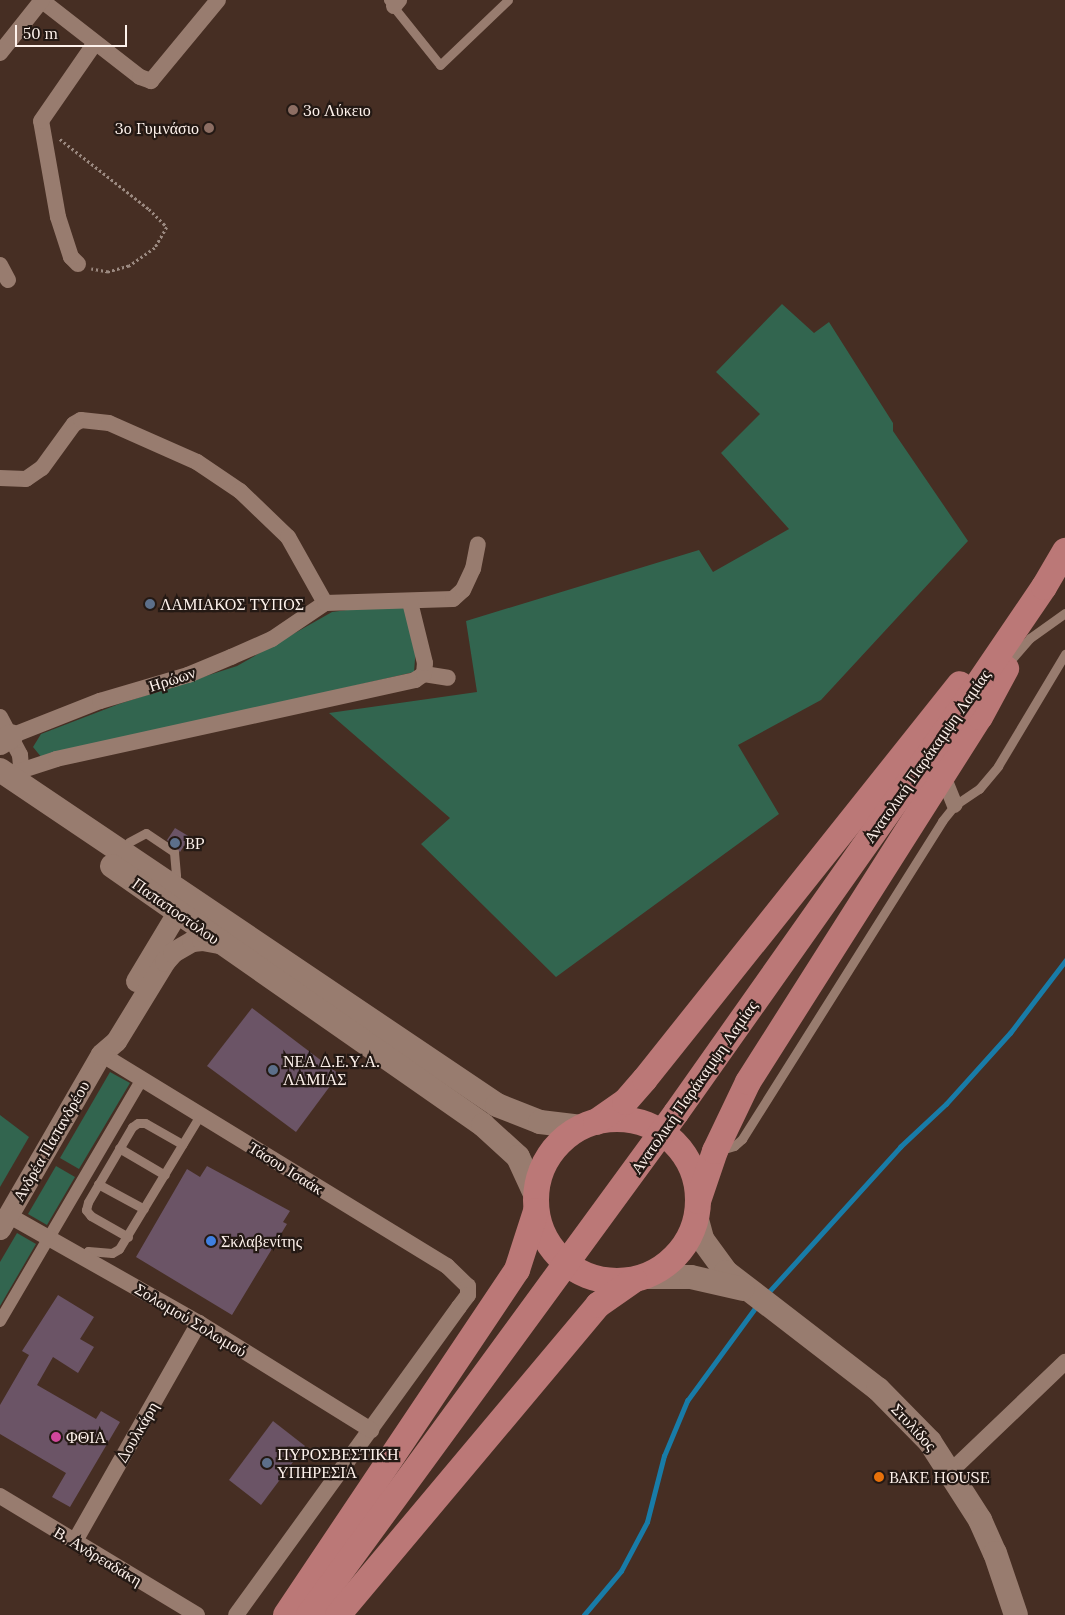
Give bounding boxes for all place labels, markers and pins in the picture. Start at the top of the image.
place label: 3ο Λύκειο [303,100,371,120]
marker: 3ο Λύκειο [287,104,299,116]
place label: 3ο Γυμνάσιο [115,118,199,138]
marker: 3ο Γυμνάσιο [203,122,215,134]
place label: ΛΑΜΙΑΚΟΣ ΤΥΠΟΣ [160,594,304,614]
marker: ΛΑΜΙΑΚΟΣ ΤΥΠΟΣ [144,598,156,610]
place label: BP [185,833,205,853]
marker: BP [169,837,181,849]
place label: ΝΕΑ Δ.Ε.Υ.Α. ΛΑΜΙΑΣ [283,1051,380,1089]
marker: ΝΕΑ Δ.Ε.Υ.Α. ΛΑΜΙΑΣ [267,1064,279,1076]
place label: Σκλαβενίτης [221,1231,302,1251]
marker: Σκλαβενίτης [205,1235,217,1247]
place label: ΦΘΙΑ [66,1427,106,1447]
marker: ΦΘΙΑ [50,1431,62,1443]
place label: ΠΥΡΟΣΒΕΣΤΙΚΗ ΥΠΗΡΕΣΙΑ [277,1444,398,1482]
marker: ΠΥΡΟΣΒΕΣΤΙΚΗ ΥΠΗΡΕΣΙΑ [261,1457,273,1469]
place label: BAKE HOUSE [889,1467,990,1487]
marker: BAKE HOUSE [873,1471,885,1483]

